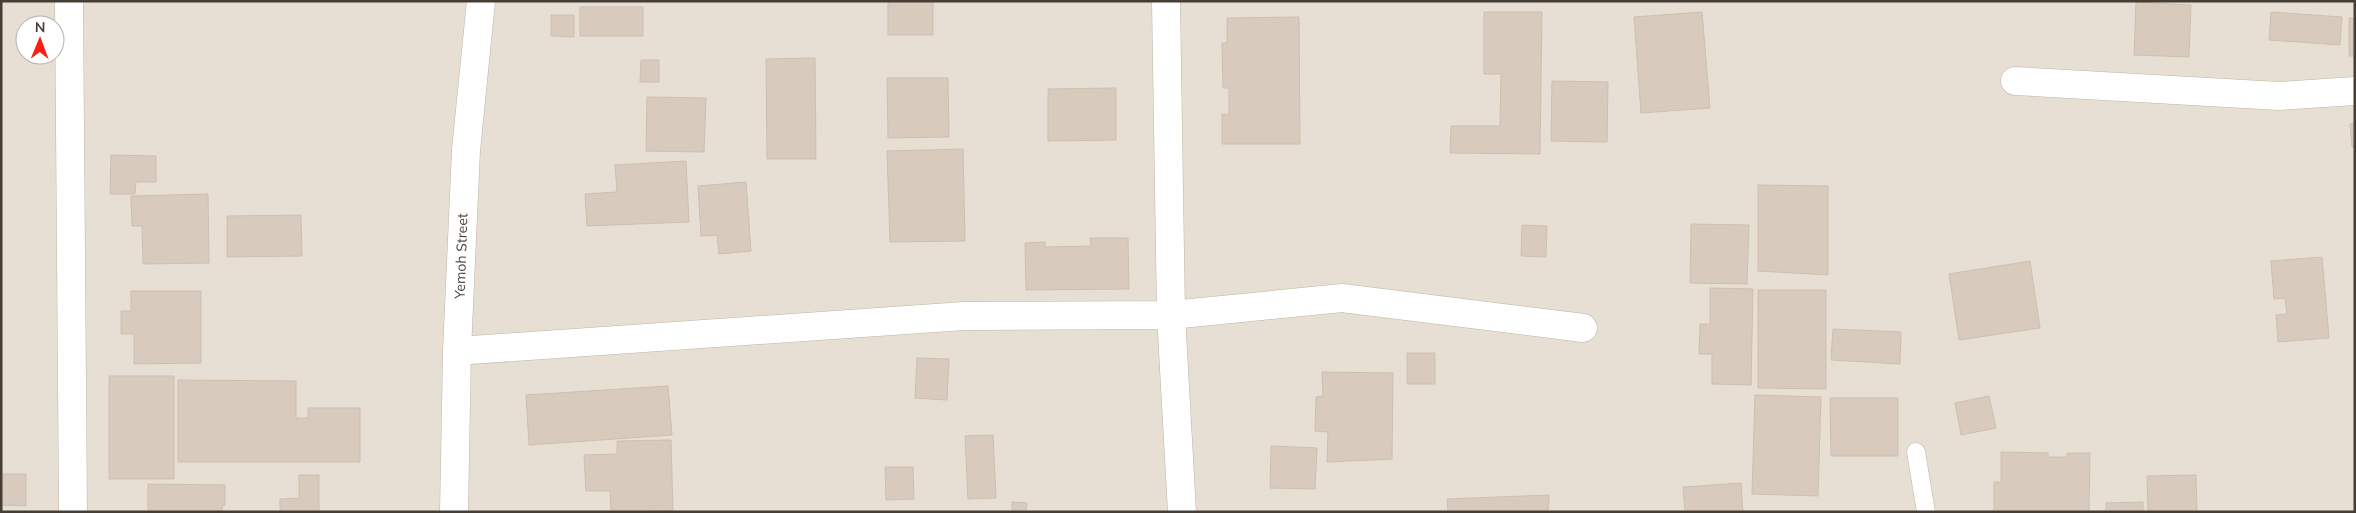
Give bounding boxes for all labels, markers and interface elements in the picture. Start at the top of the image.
north arrow [15,15,65,65]
text: N [35,18,46,36]
street label: Yemoh Street [450,213,471,300]

